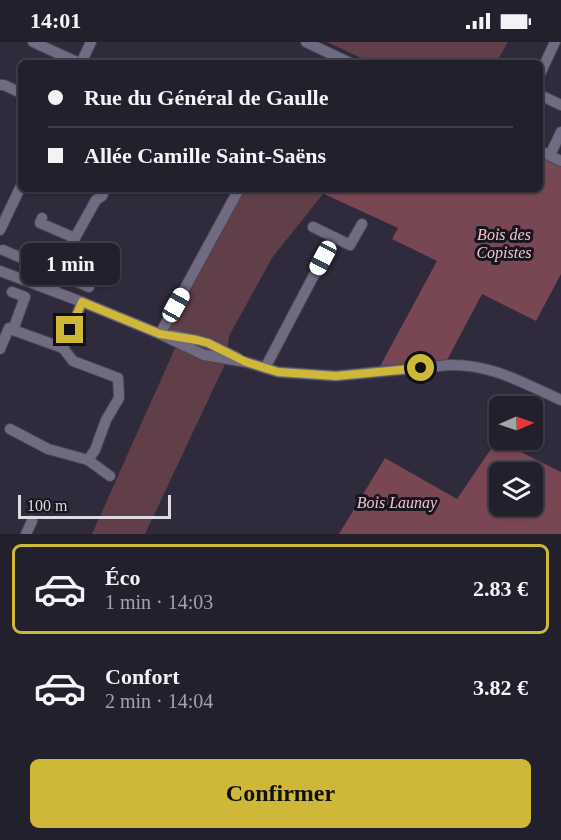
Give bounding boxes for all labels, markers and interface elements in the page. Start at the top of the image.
text: 14:01 [30,8,81,33]
text: Rue du Général de Gaulle [84,85,328,110]
text: Allée Camille Saint-Saëns [84,143,326,168]
park label: Bois des Copistes [476,226,532,262]
car [307,238,339,278]
callout: 1 min [20,243,119,285]
text: 1 min [46,253,95,275]
car [159,285,193,325]
route end [56,316,83,343]
route start [407,354,434,381]
north arrow [489,396,543,450]
map controls [489,396,543,516]
button: layers [489,462,543,516]
scale bar [18,492,171,520]
park label: Bois Launay [357,494,438,512]
text: 100 m [27,497,67,514]
icon: car [33,562,87,616]
text: Éco [105,565,140,590]
text: 2.83 € [473,576,528,601]
text: 1 min · 14:03 [105,591,213,613]
icon: car [33,661,87,715]
text: Confort [105,664,180,689]
text: 3.82 € [473,675,528,700]
text: 2 min · 14:04 [105,690,213,712]
button: Confirmer [30,759,531,828]

